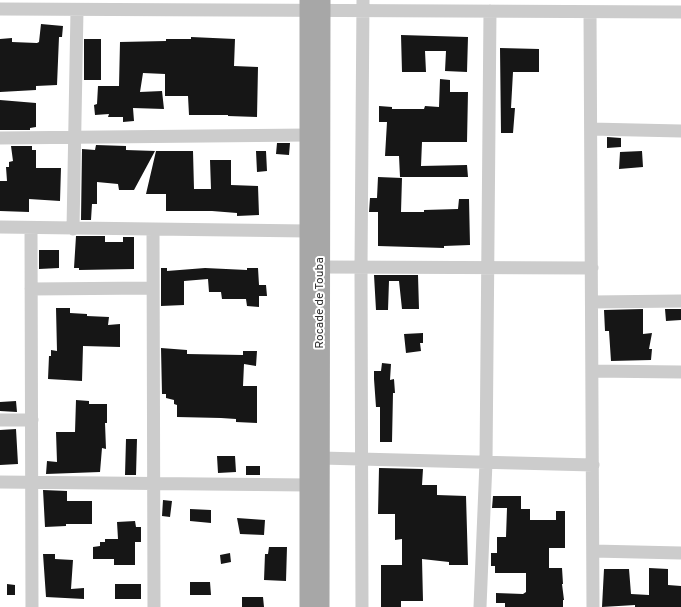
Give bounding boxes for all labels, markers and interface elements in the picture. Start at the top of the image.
street label: Rocade de Touba [314,257,328,349]

